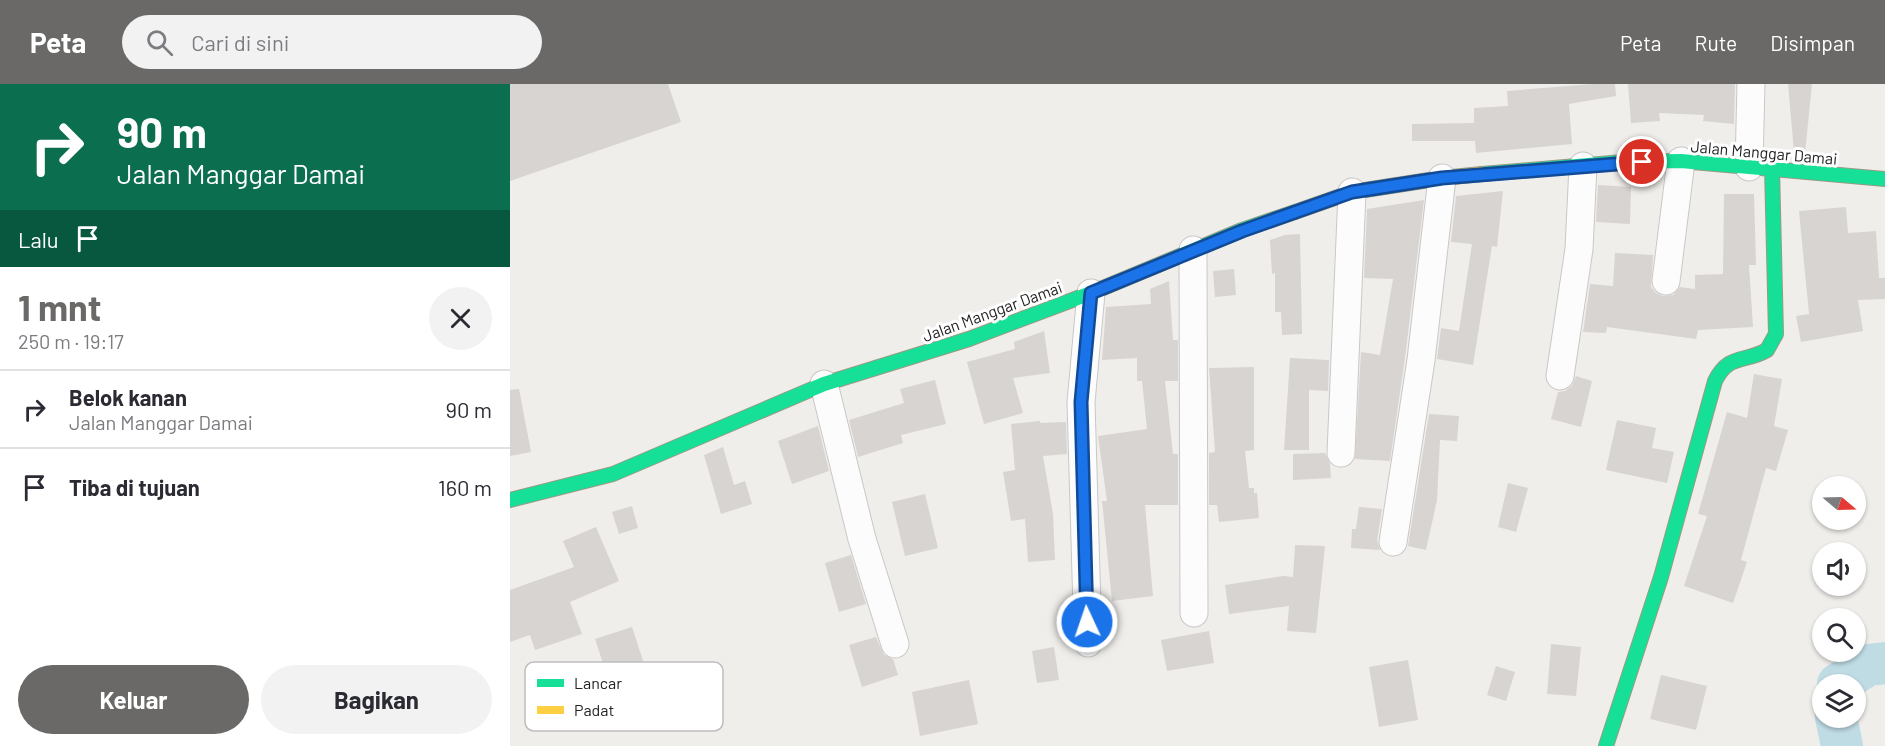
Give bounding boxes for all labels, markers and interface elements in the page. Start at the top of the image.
search box [122,15,542,69]
text: Peta [30,25,86,59]
icon: search [143,26,176,59]
text: Cari di sini [191,29,289,55]
text: Peta [1620,30,1662,55]
text: Rute [1695,30,1737,55]
text: Disimpan [1770,30,1855,55]
text: 90 m [117,106,207,156]
icon: right [18,108,96,186]
pin [1616,136,1667,187]
street label: Jalan Manggar Damai [1690,136,1838,168]
icon: arrive [1625,145,1658,178]
text: Jalan Manggar Damai [117,157,365,189]
icon: arrive [71,222,104,255]
text: Lalu [18,226,59,252]
street label: Jalan Manggar Damai [920,277,1064,345]
text: 1 mnt [18,285,101,328]
button: close [429,287,492,350]
text: 250 m · 19:17 [18,329,124,353]
text: Belok kanan [69,384,187,410]
icon: right [18,393,51,426]
text: 90 m [446,396,492,422]
text: Jalan Manggar Damai [69,410,253,434]
icon: arrive [18,471,51,504]
text: Tiba di tujuan [69,474,200,500]
text: 160 m [438,474,492,500]
north arrow [1812,476,1866,530]
map controls [1812,476,1866,728]
button: sound [1812,542,1866,596]
position arrow [1055,590,1119,654]
button: search [1812,608,1866,662]
legend [525,662,723,731]
button: Keluar [18,665,249,734]
button: Bagikan [261,665,492,734]
text: Lancar [574,673,622,692]
button: layers [1812,674,1866,728]
text: Padat [574,700,614,719]

